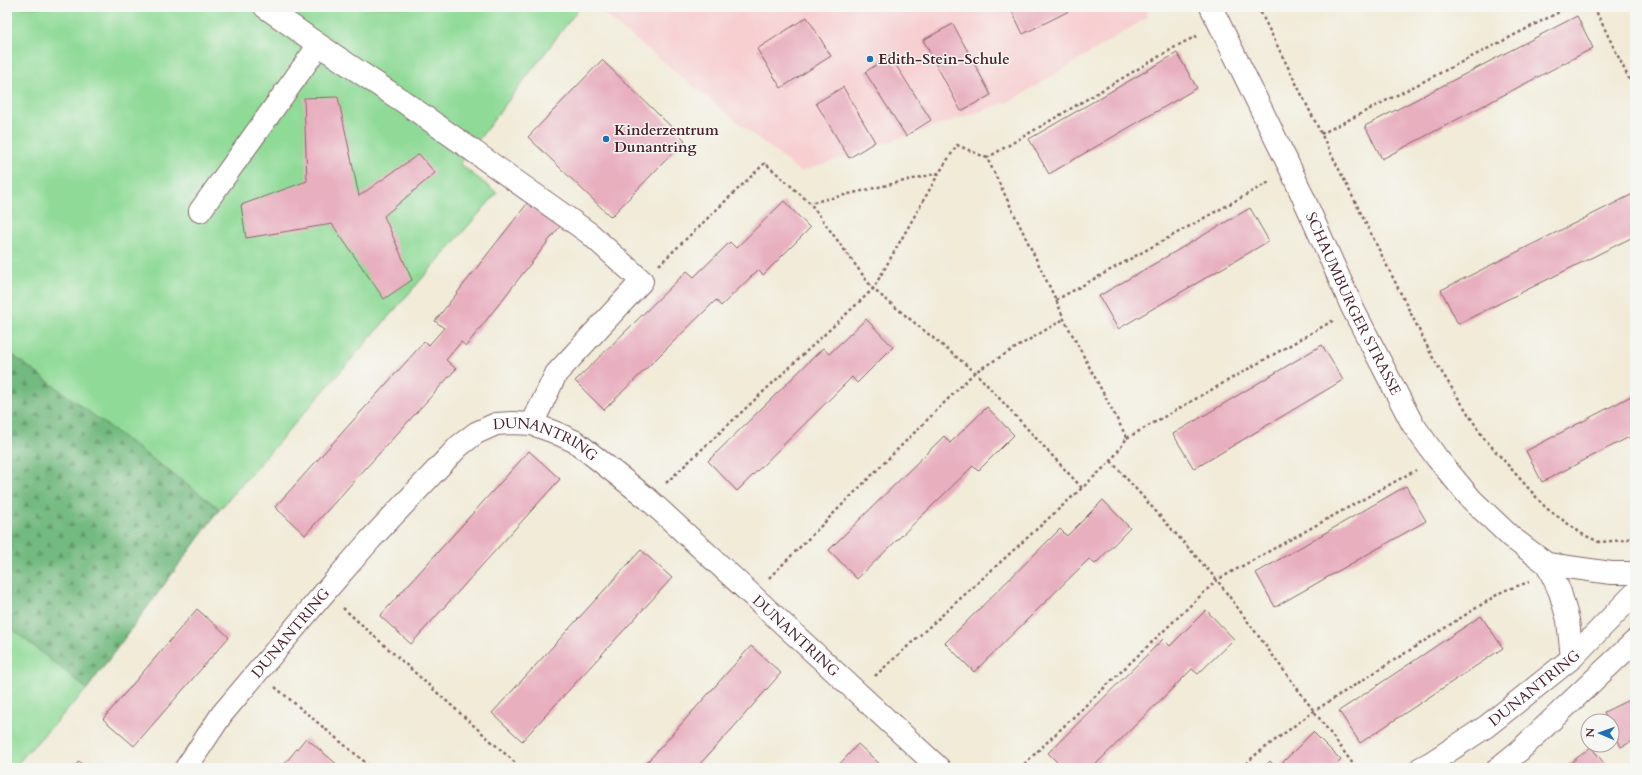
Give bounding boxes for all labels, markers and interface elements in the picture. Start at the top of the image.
place label: Edith-Stein-Schule [878,49,1010,69]
marker: Edith-Stein-Schule [865,54,875,64]
place label: Kinderzentrum Dunantring [614,120,719,157]
marker: Kinderzentrum Dunantring [601,134,611,144]
street label: SCHAUMBURGER STRASSE [1301,209,1406,399]
street label: DUNANTRING [492,413,602,466]
street label: DUNANTRING [247,584,334,682]
street label: DUNANTRING [748,590,844,681]
street label: DUNANTRING [1484,645,1585,731]
north arrow [1580,713,1620,753]
text: N [1583,727,1598,738]

